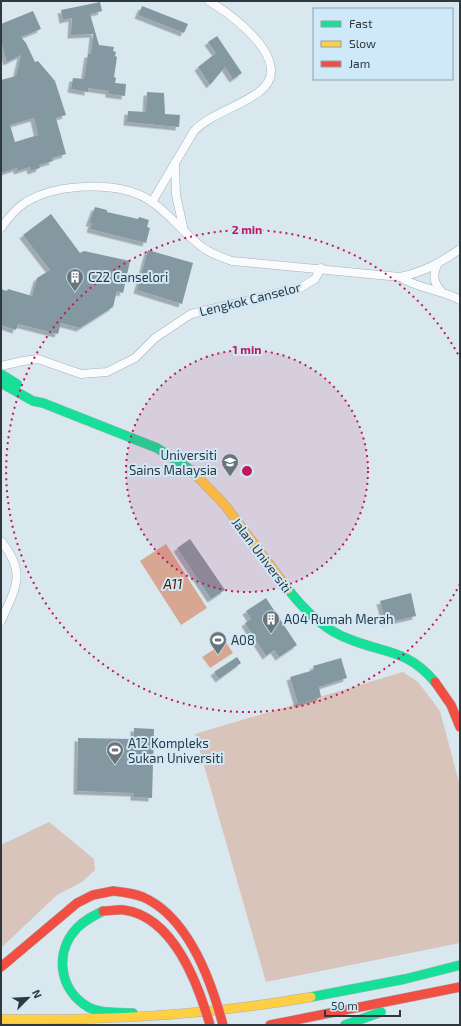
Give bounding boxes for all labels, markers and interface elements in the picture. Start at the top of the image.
legend [313,8,453,80]
text: Fast [349,16,373,30]
text: Slow [349,36,376,50]
text: Jam [349,56,370,70]
text: 2 min [232,222,262,236]
building icon: C22 Canselori [65,267,85,292]
place label: C22 Canselori [88,269,168,285]
street label: Lengkok Canselor [198,279,302,319]
text: 1 min [233,342,261,356]
place label: Universiti Sains Malaysia [129,447,217,478]
school or university icon: Universiti Sains Malaysia [220,452,240,477]
centre of rings [240,464,254,478]
street label: Jalan Universiti [229,514,295,596]
water label: A11 [162,575,183,592]
building icon: A04 Rumah Merah [261,609,281,634]
place label: A04 Rumah Merah [284,611,394,627]
sports icon: A08 [208,630,228,655]
place label: A08 [231,632,255,648]
place label: A12 Kompleks Sukan Universiti [128,735,223,766]
sports icon: A12 Kompleks Sukan Universiti [105,740,125,765]
north arrow [8,978,48,1018]
text: N [30,987,45,1000]
scale bar [325,992,400,1018]
text: 50 m [331,998,358,1012]

